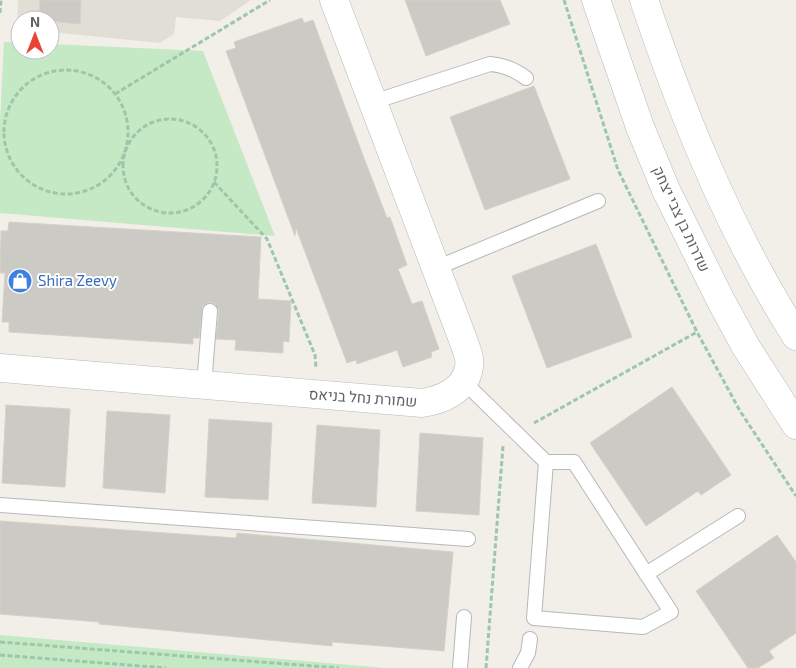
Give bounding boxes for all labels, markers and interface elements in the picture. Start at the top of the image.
north arrow [10,10,60,60]
text: N [30,13,40,30]
street label: שדרות בן צבי יצחק [649,163,714,274]
shop icon: Shira Zeevy [7,268,33,294]
place label: Shira Zeevy [38,271,117,289]
street label: שמורת נחל בניאס [308,384,418,410]

